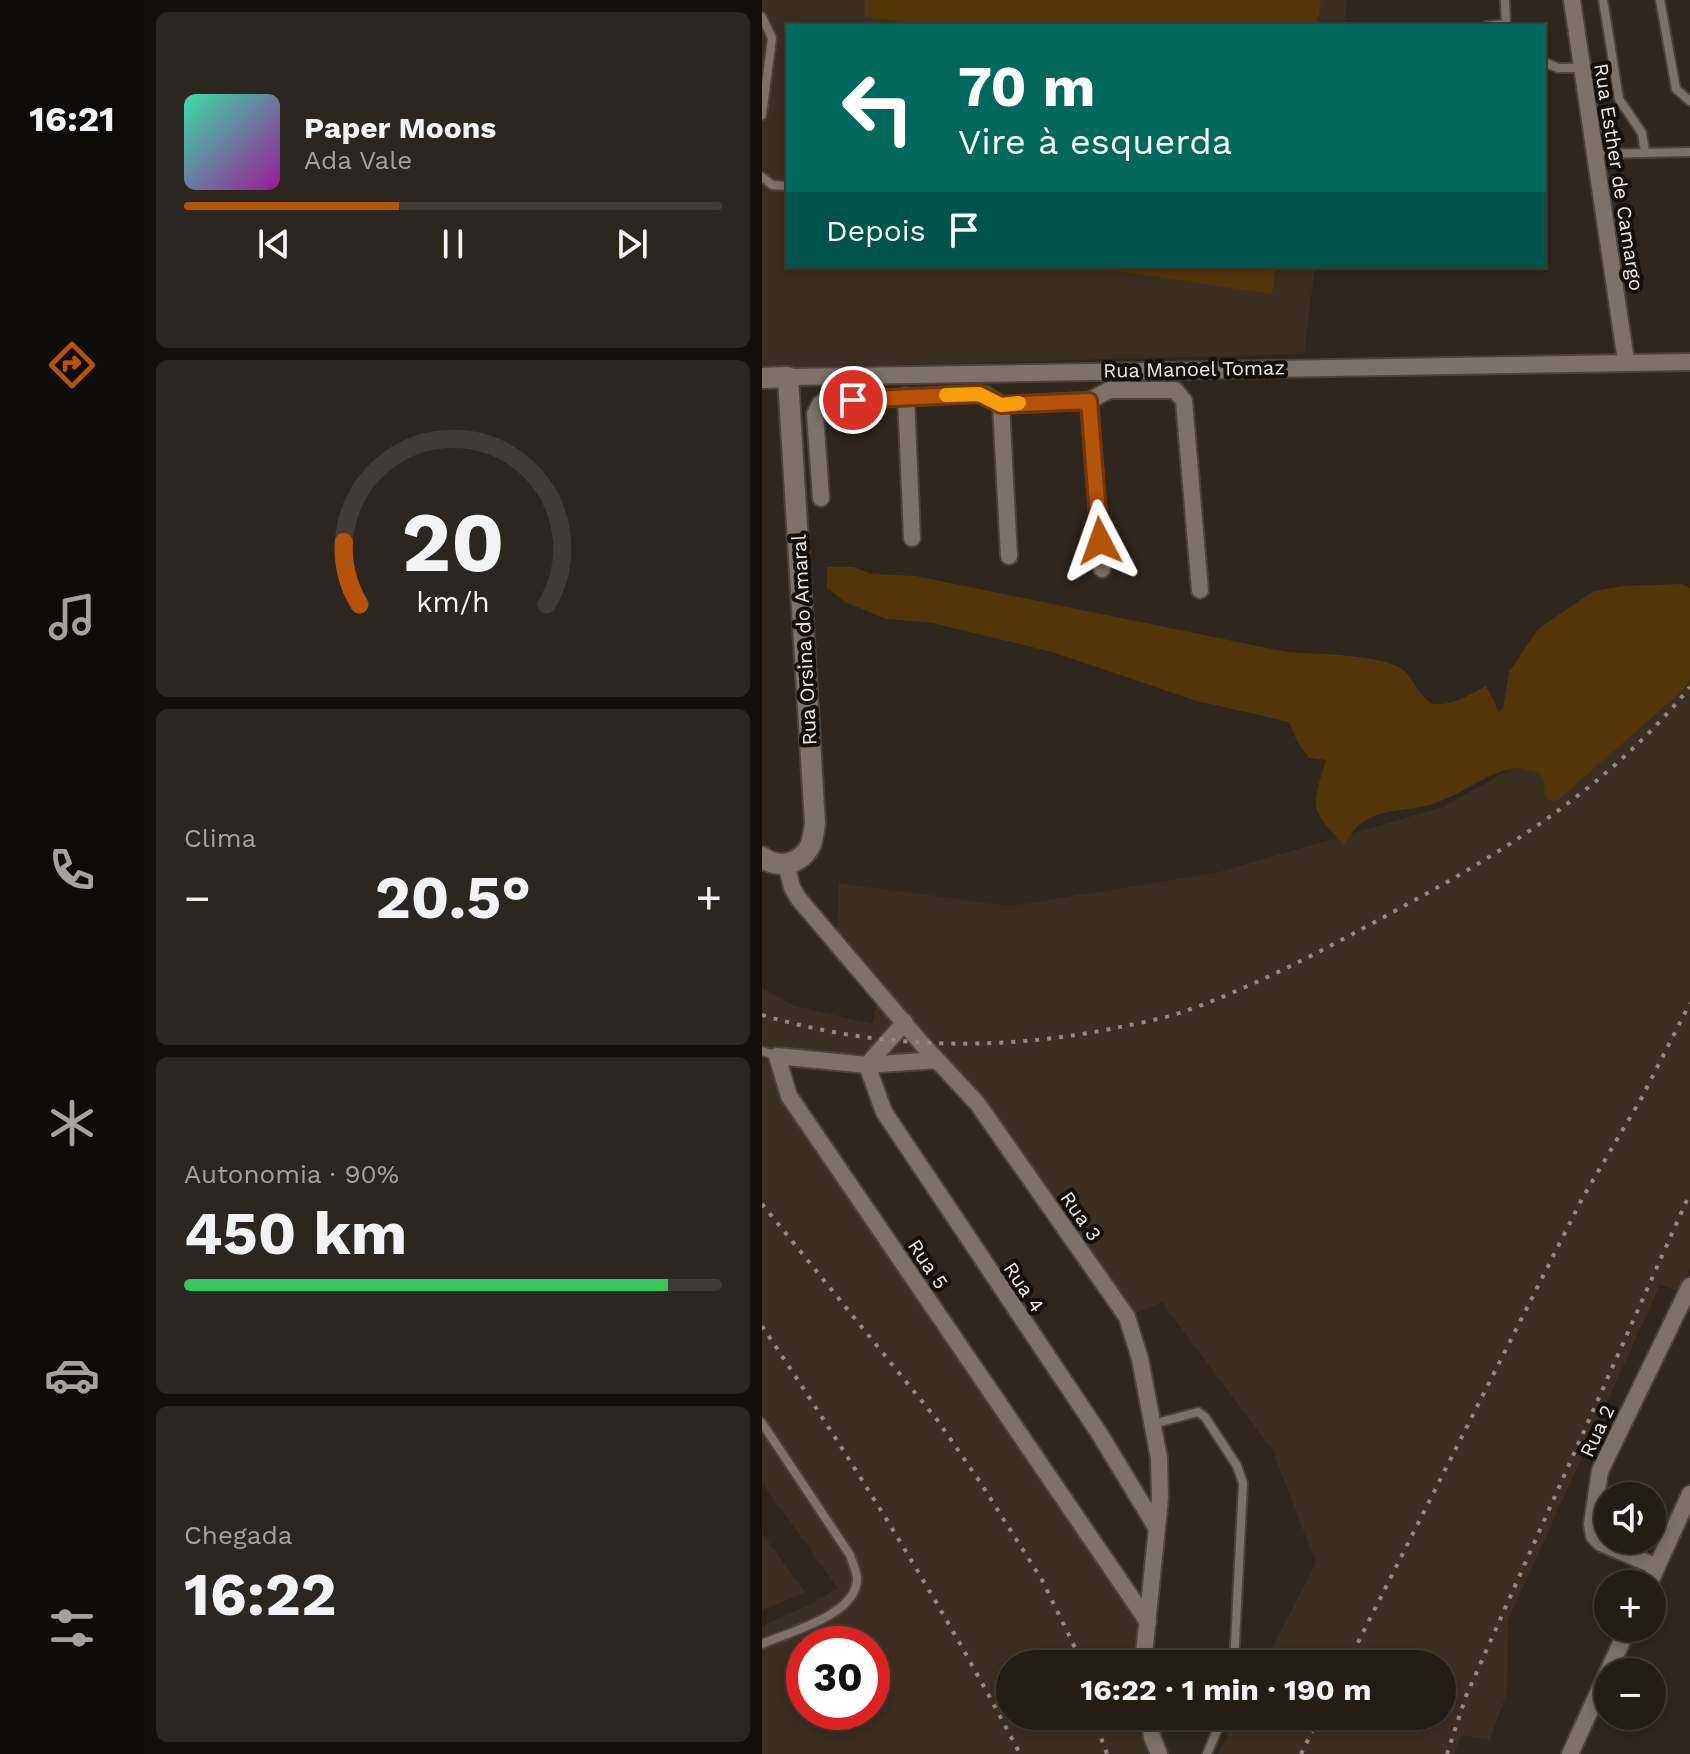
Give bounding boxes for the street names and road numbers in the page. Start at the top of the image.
street label: Rua Esther de Camargo [1589,62,1649,292]
street label: Rua Manoel Tomaz [1103,355,1285,383]
street label: Rua Orsina do Amaral [786,534,822,746]
street label: Rua 3 [1055,1187,1107,1245]
street label: Rua 5 [903,1235,953,1293]
street label: Rua 4 [999,1257,1049,1317]
street label: Rua 2 [1575,1401,1619,1461]

